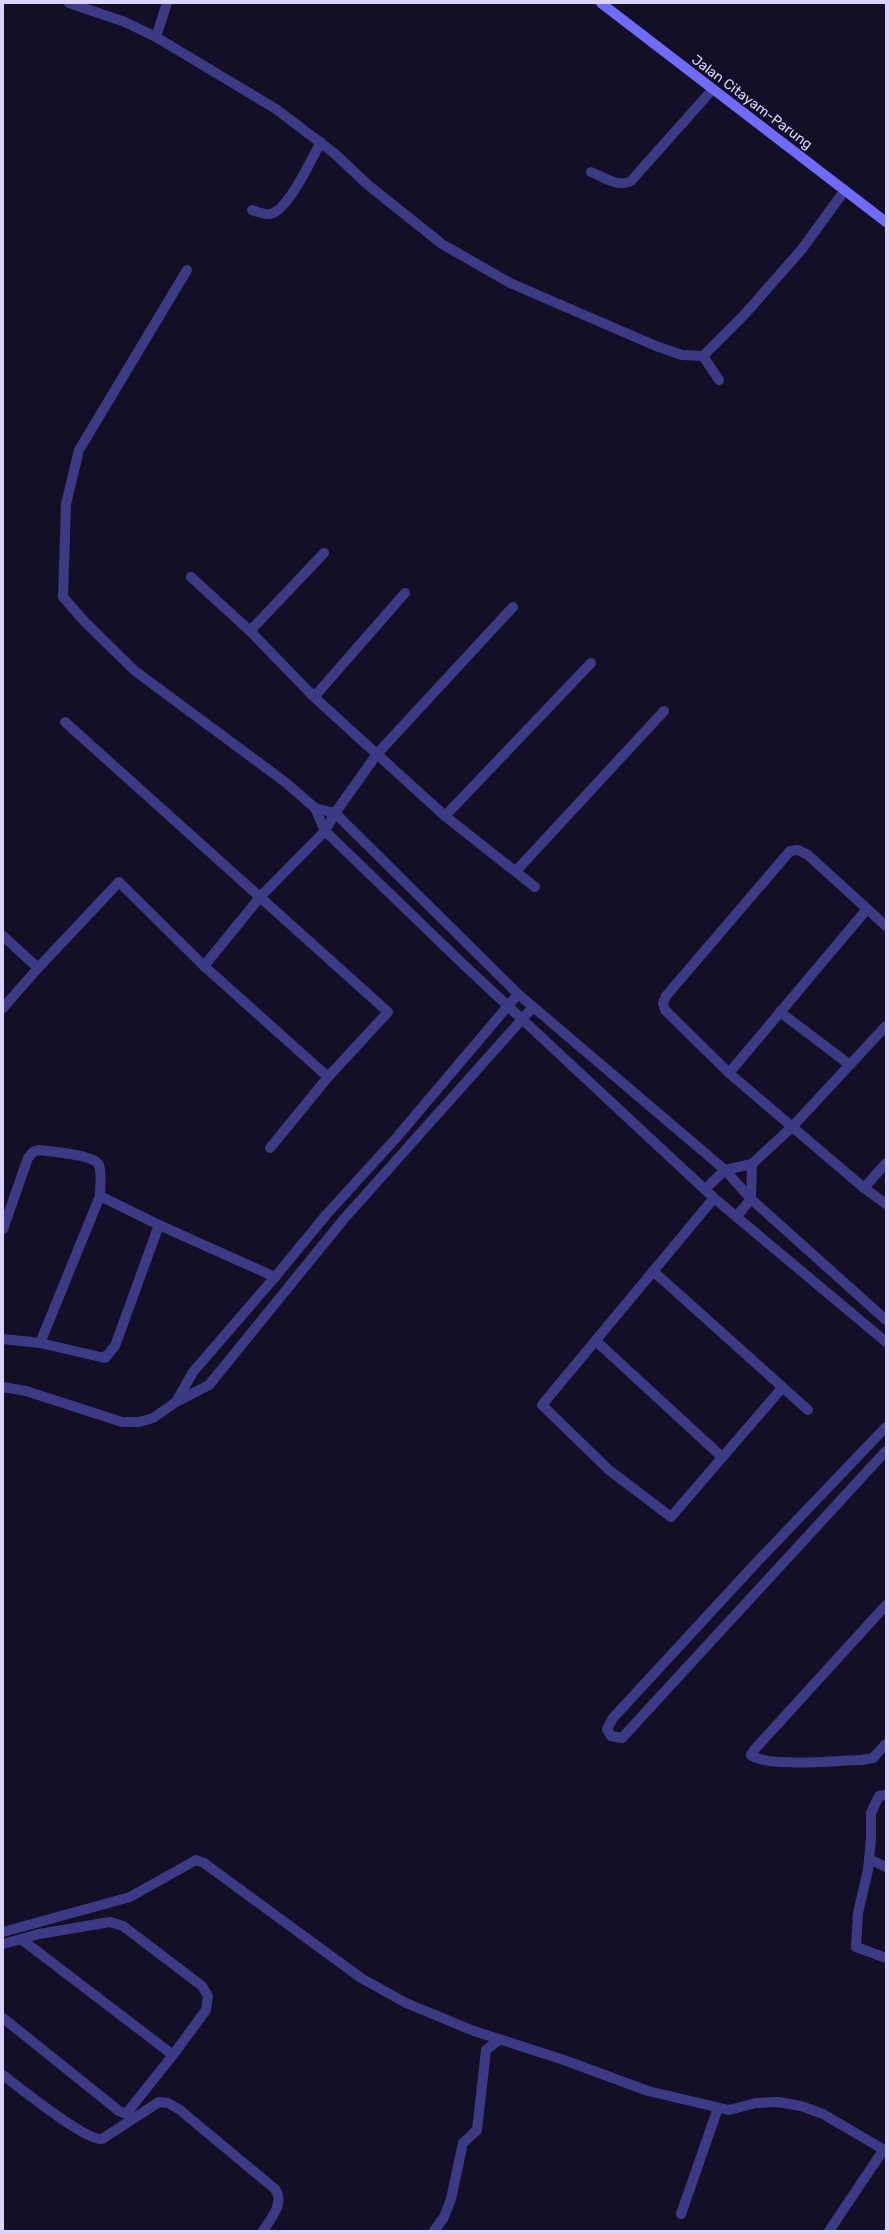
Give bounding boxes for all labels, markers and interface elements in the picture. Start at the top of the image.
street label: Jalan Citayam-Parung [688,51,816,153]

